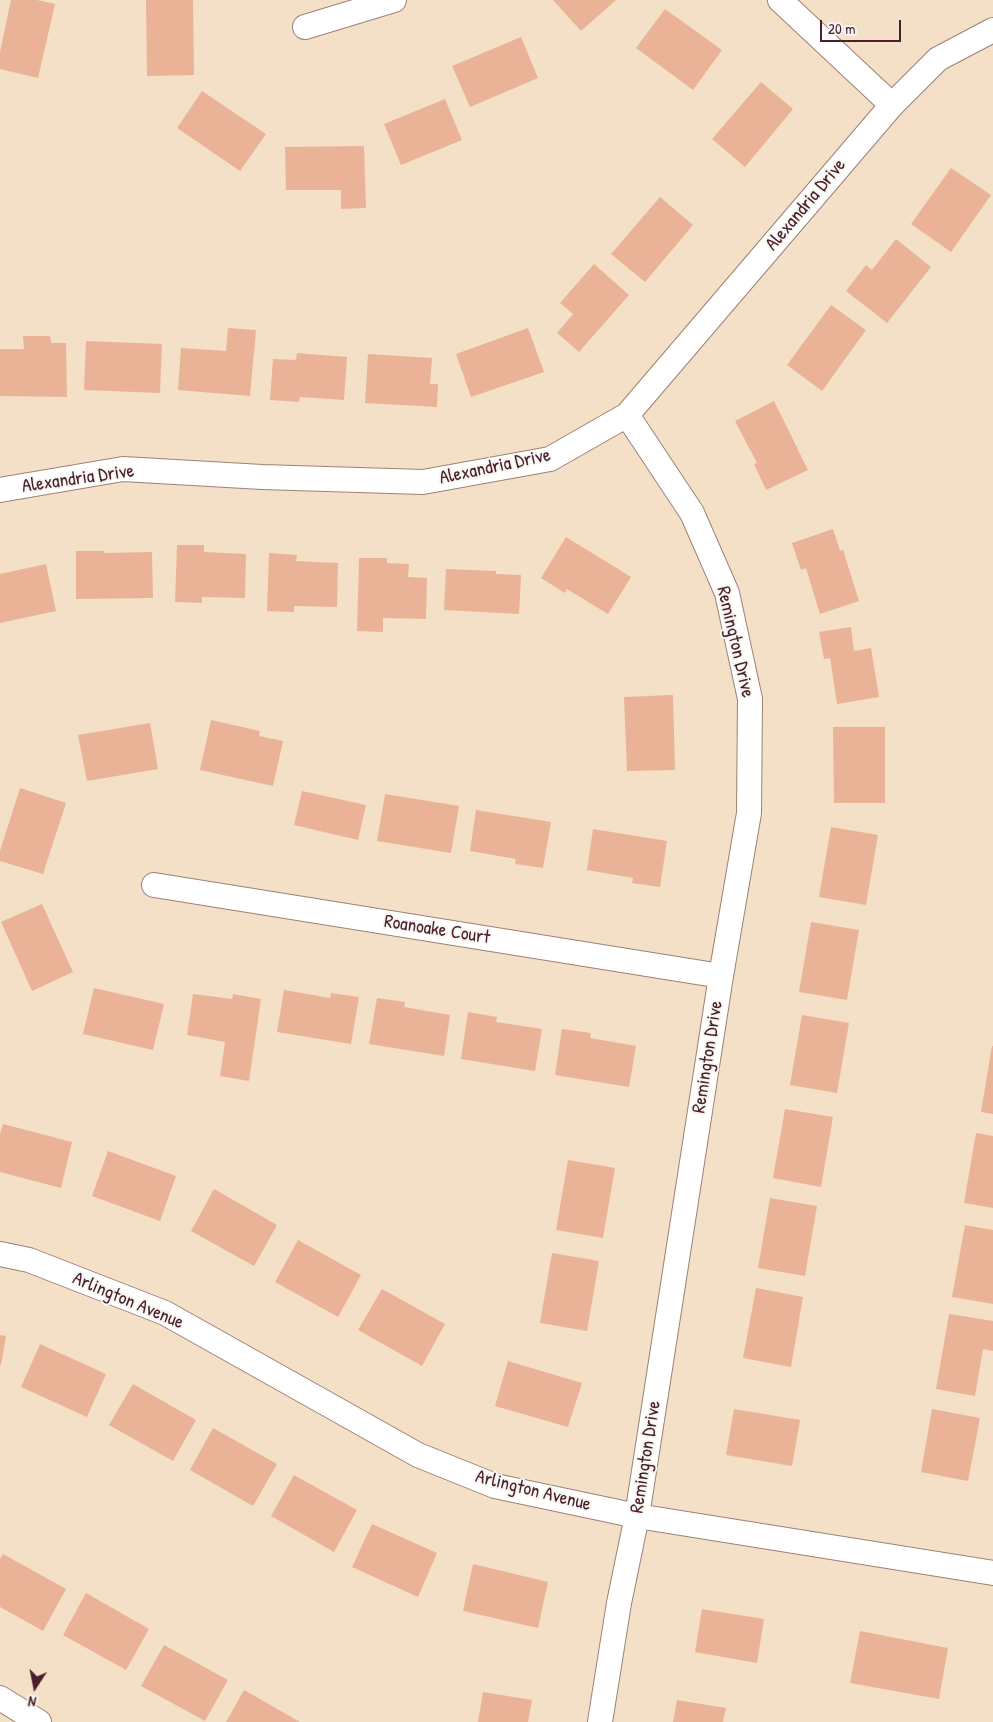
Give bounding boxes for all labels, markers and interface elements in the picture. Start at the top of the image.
scale bar [823,10,904,42]
text: 20 m [828,18,855,39]
street label: Alexandria Drive [761,154,851,256]
street label: Alexandria Drive [437,444,553,490]
street label: Alexandria Drive [20,460,136,498]
street label: Remington Drive [711,584,759,700]
street label: Roanoake Court [382,910,492,950]
street label: Remington Drive [688,999,728,1115]
street label: Arlington Avenue [69,1267,187,1335]
street label: Remington Drive [626,1399,666,1515]
street label: Arlington Avenue [473,1466,593,1516]
north arrow [10,1662,60,1712]
text: N [27,1692,38,1712]

